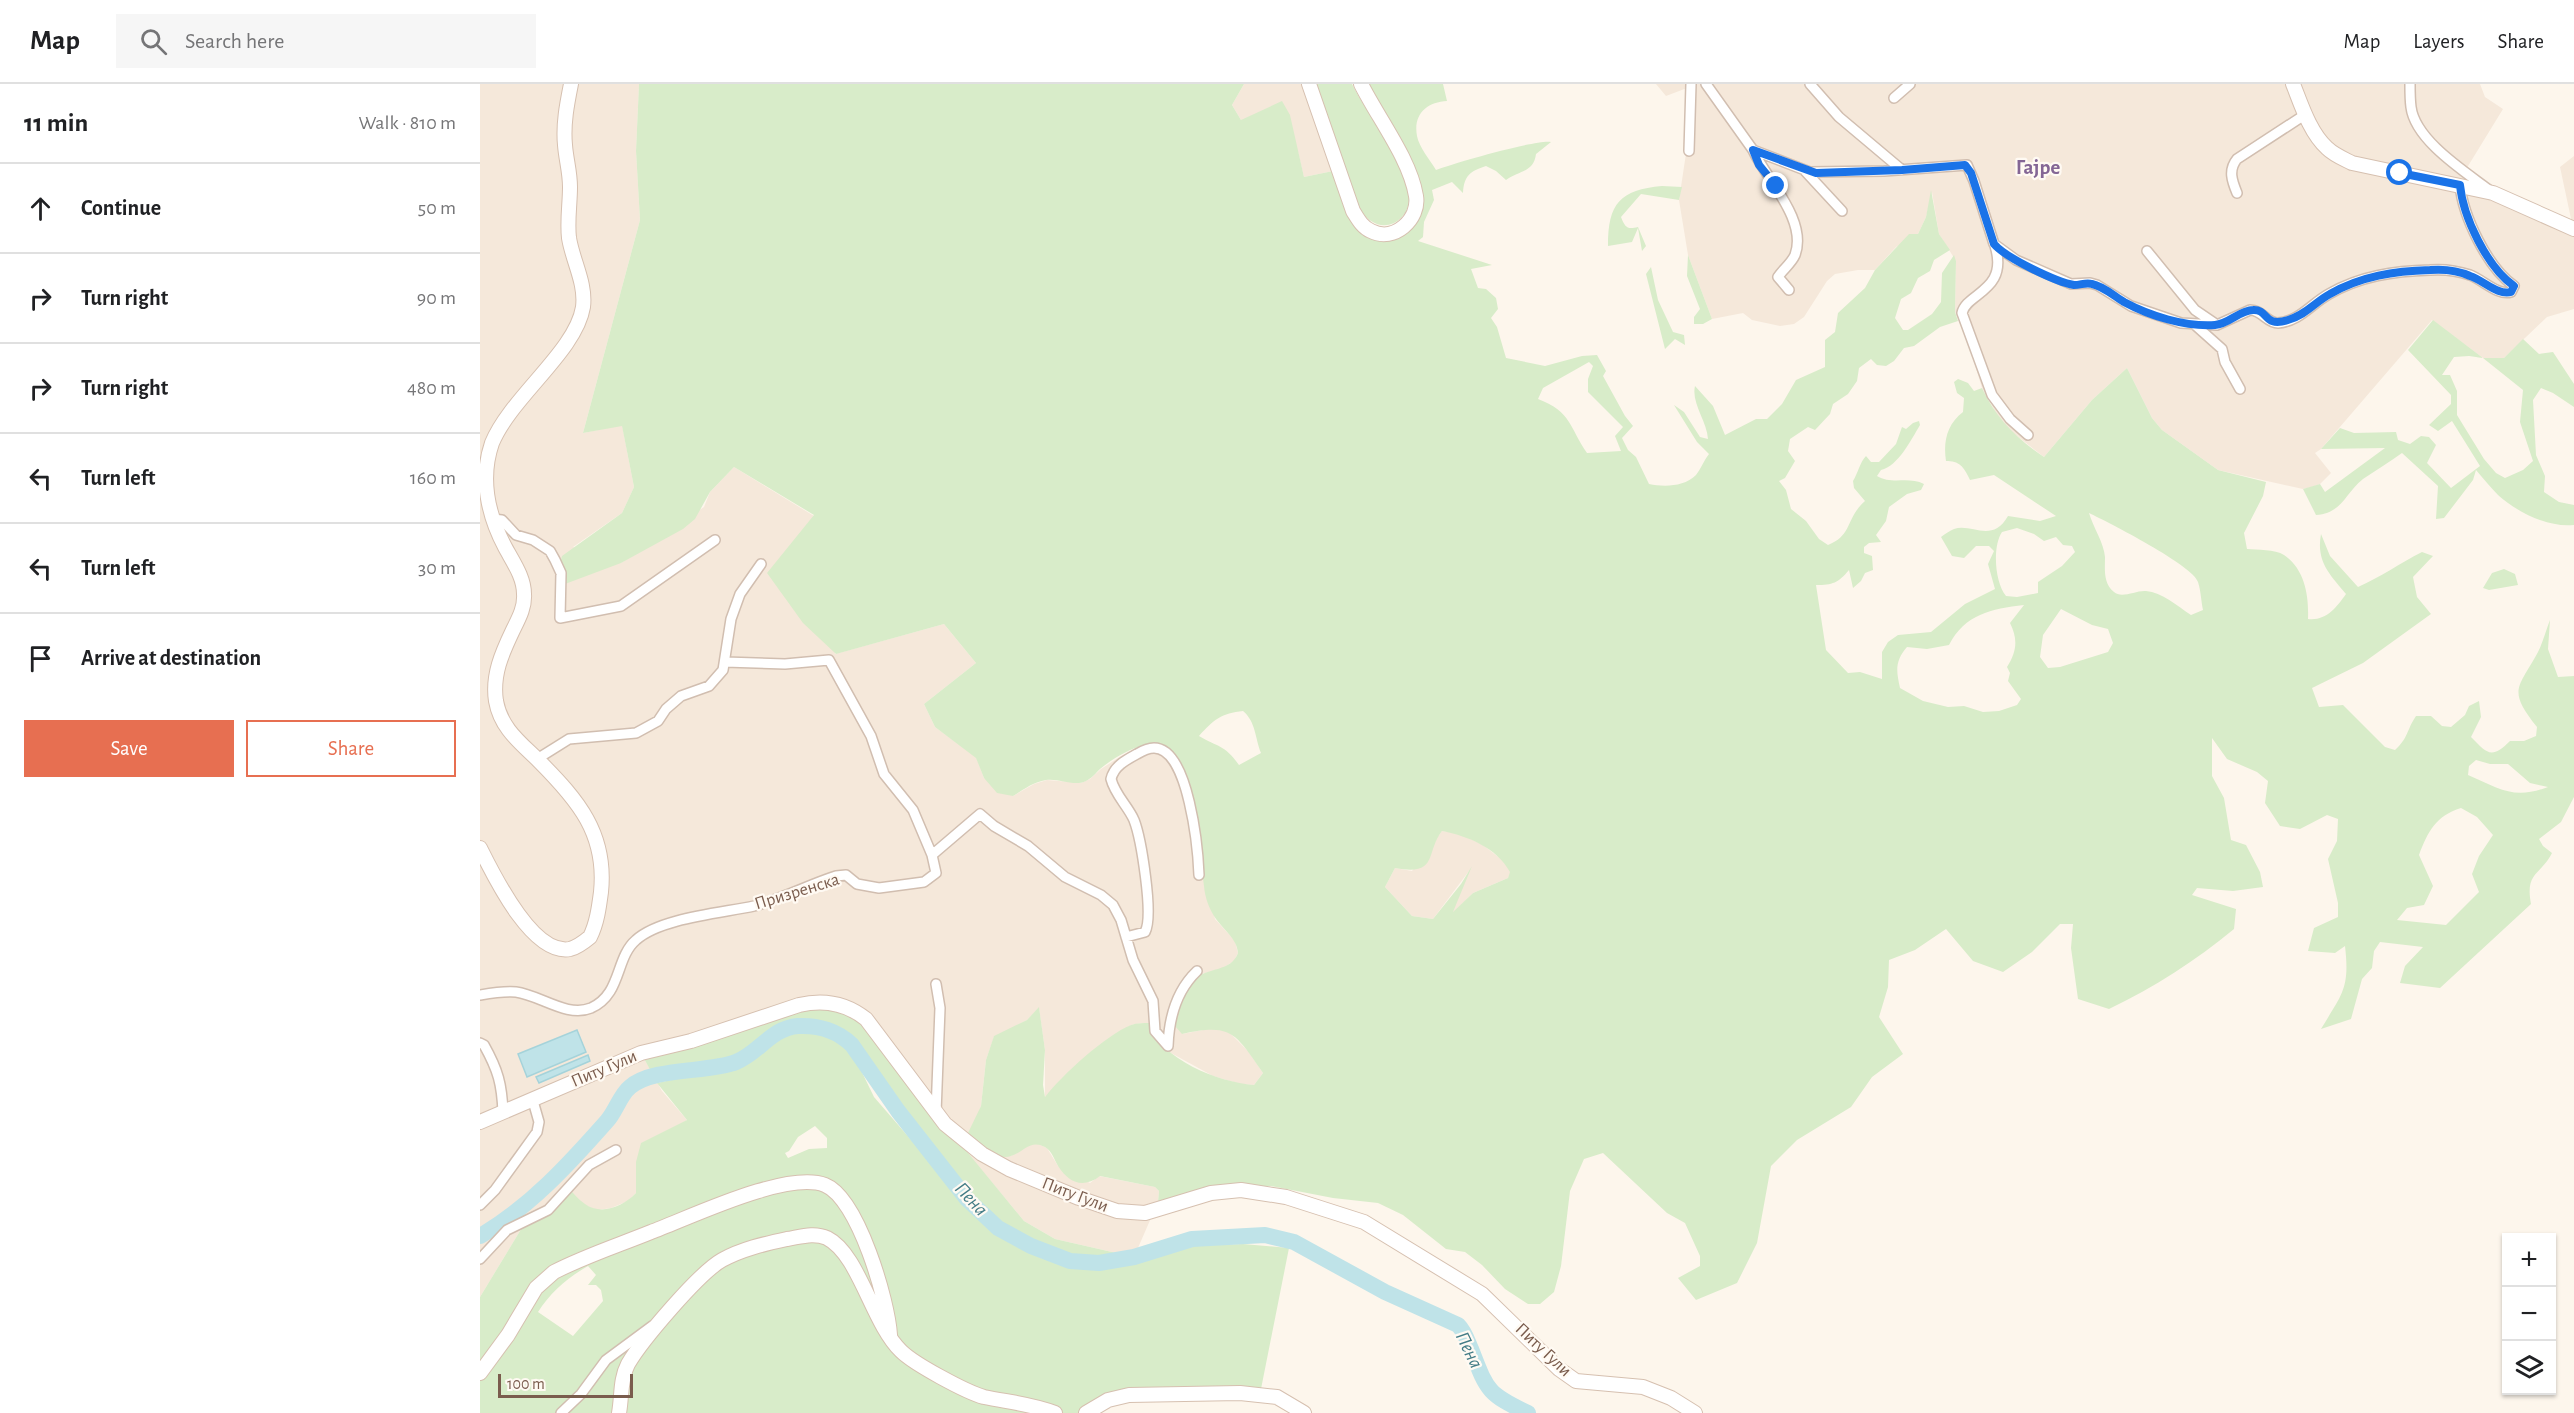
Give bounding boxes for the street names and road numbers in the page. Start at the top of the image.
street label: Призренска [752,871,842,913]
street label: Питу Гули [568,1047,640,1091]
street label: Питу Гули [1039,1174,1111,1216]
street label: Питу Гули [1511,1320,1575,1380]

